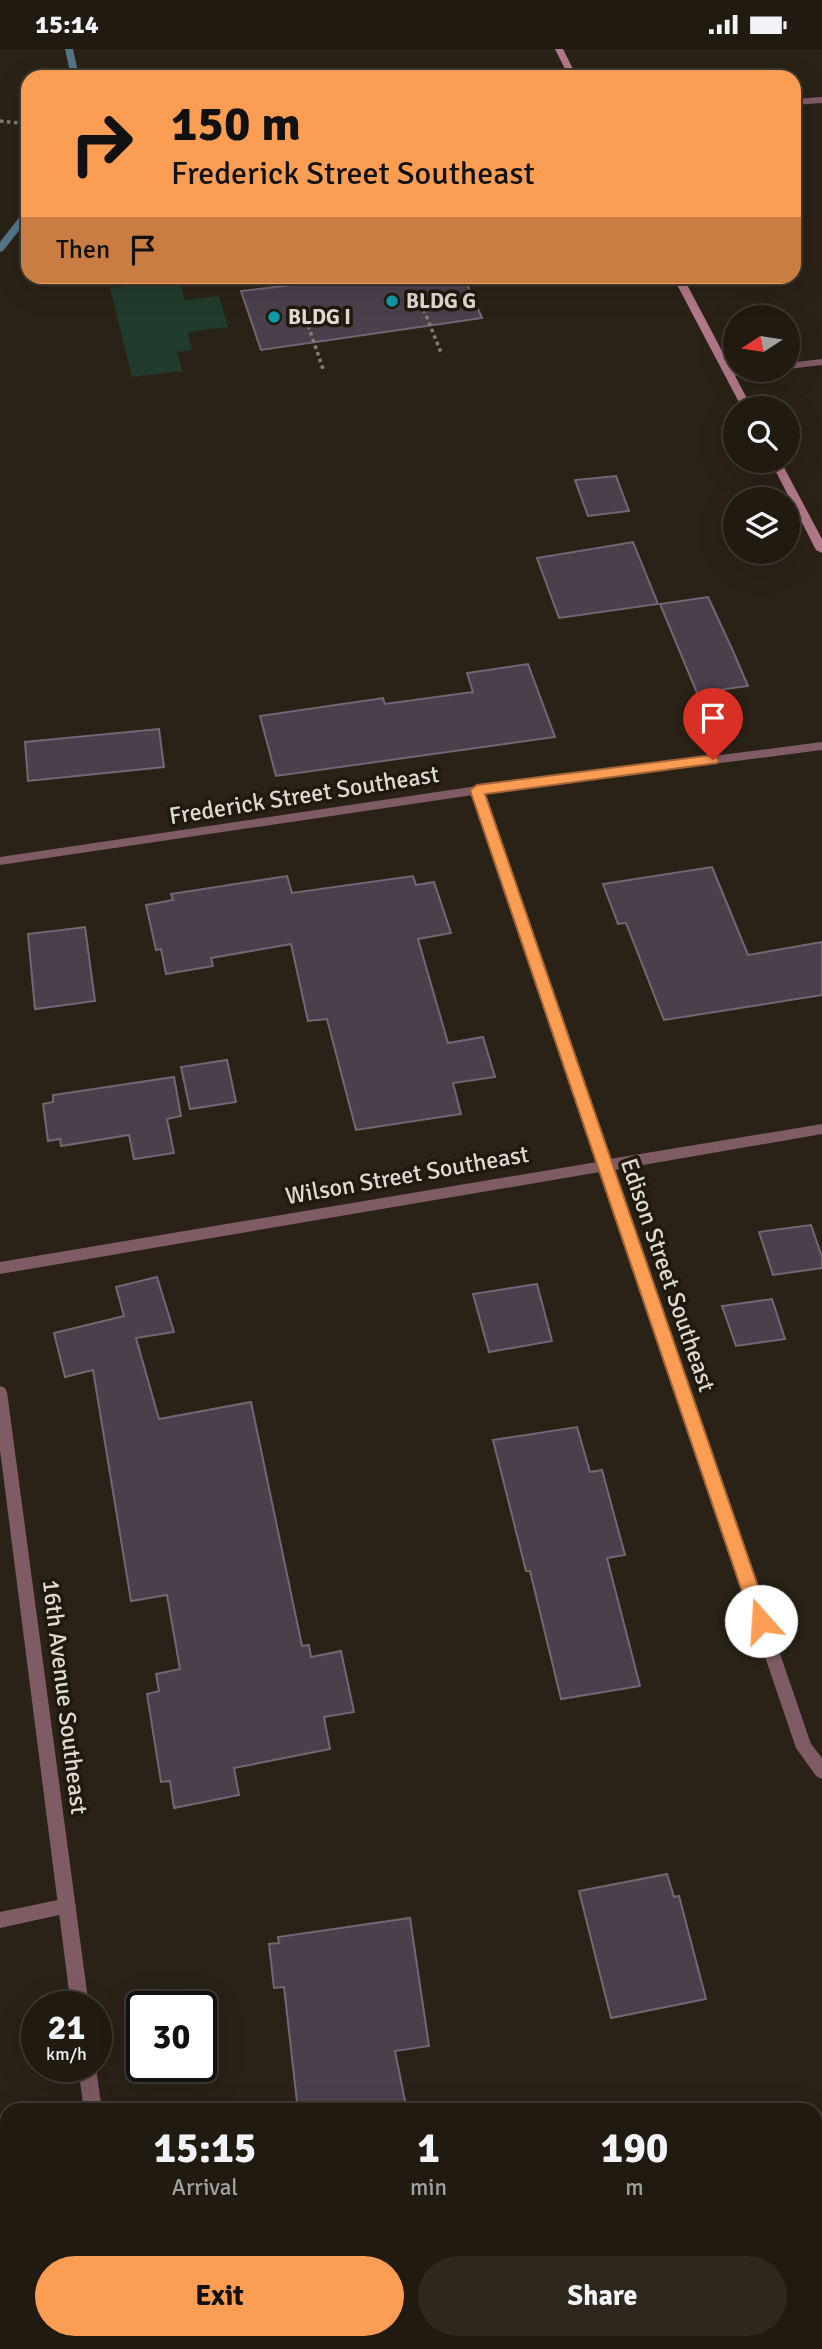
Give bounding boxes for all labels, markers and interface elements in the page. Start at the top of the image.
text: 15:14 [35,9,99,41]
text: 150 m [171,94,301,154]
icon: right [56,98,147,189]
text: Frederick Street Southeast [171,154,535,193]
icon: arrive [124,231,162,269]
text: Then [56,234,110,266]
place label: BLDG G [406,288,476,314]
marker: BLDG G [384,293,400,309]
place label: BLDG I [288,304,351,330]
north arrow [723,305,800,381]
map controls [723,305,800,564]
marker: BLDG I [266,309,282,325]
button: search [723,396,800,473]
button: layers [723,487,800,564]
pin [683,688,743,760]
icon: arrive [694,699,732,737]
street label: Frederick Street Southeast [167,759,441,831]
street label: Wilson Street Southeast [283,1139,531,1211]
street label: Edison Street Southeast [614,1154,722,1396]
street label: 16th Avenue Southeast [36,1578,94,1816]
position arrow [724,1584,798,1658]
speed limit sign: 30 [126,1991,217,2082]
text: 21 [48,2006,85,2049]
text: km/h [46,2043,87,2065]
text: 15:15 [153,2123,257,2174]
text: 1 [417,2123,440,2174]
text: 190 [600,2123,669,2174]
text: Arrival [172,2173,238,2202]
text: min [410,2173,447,2202]
text: m [625,2173,644,2202]
button: Exit [35,2256,404,2336]
button: Share [418,2256,787,2336]

